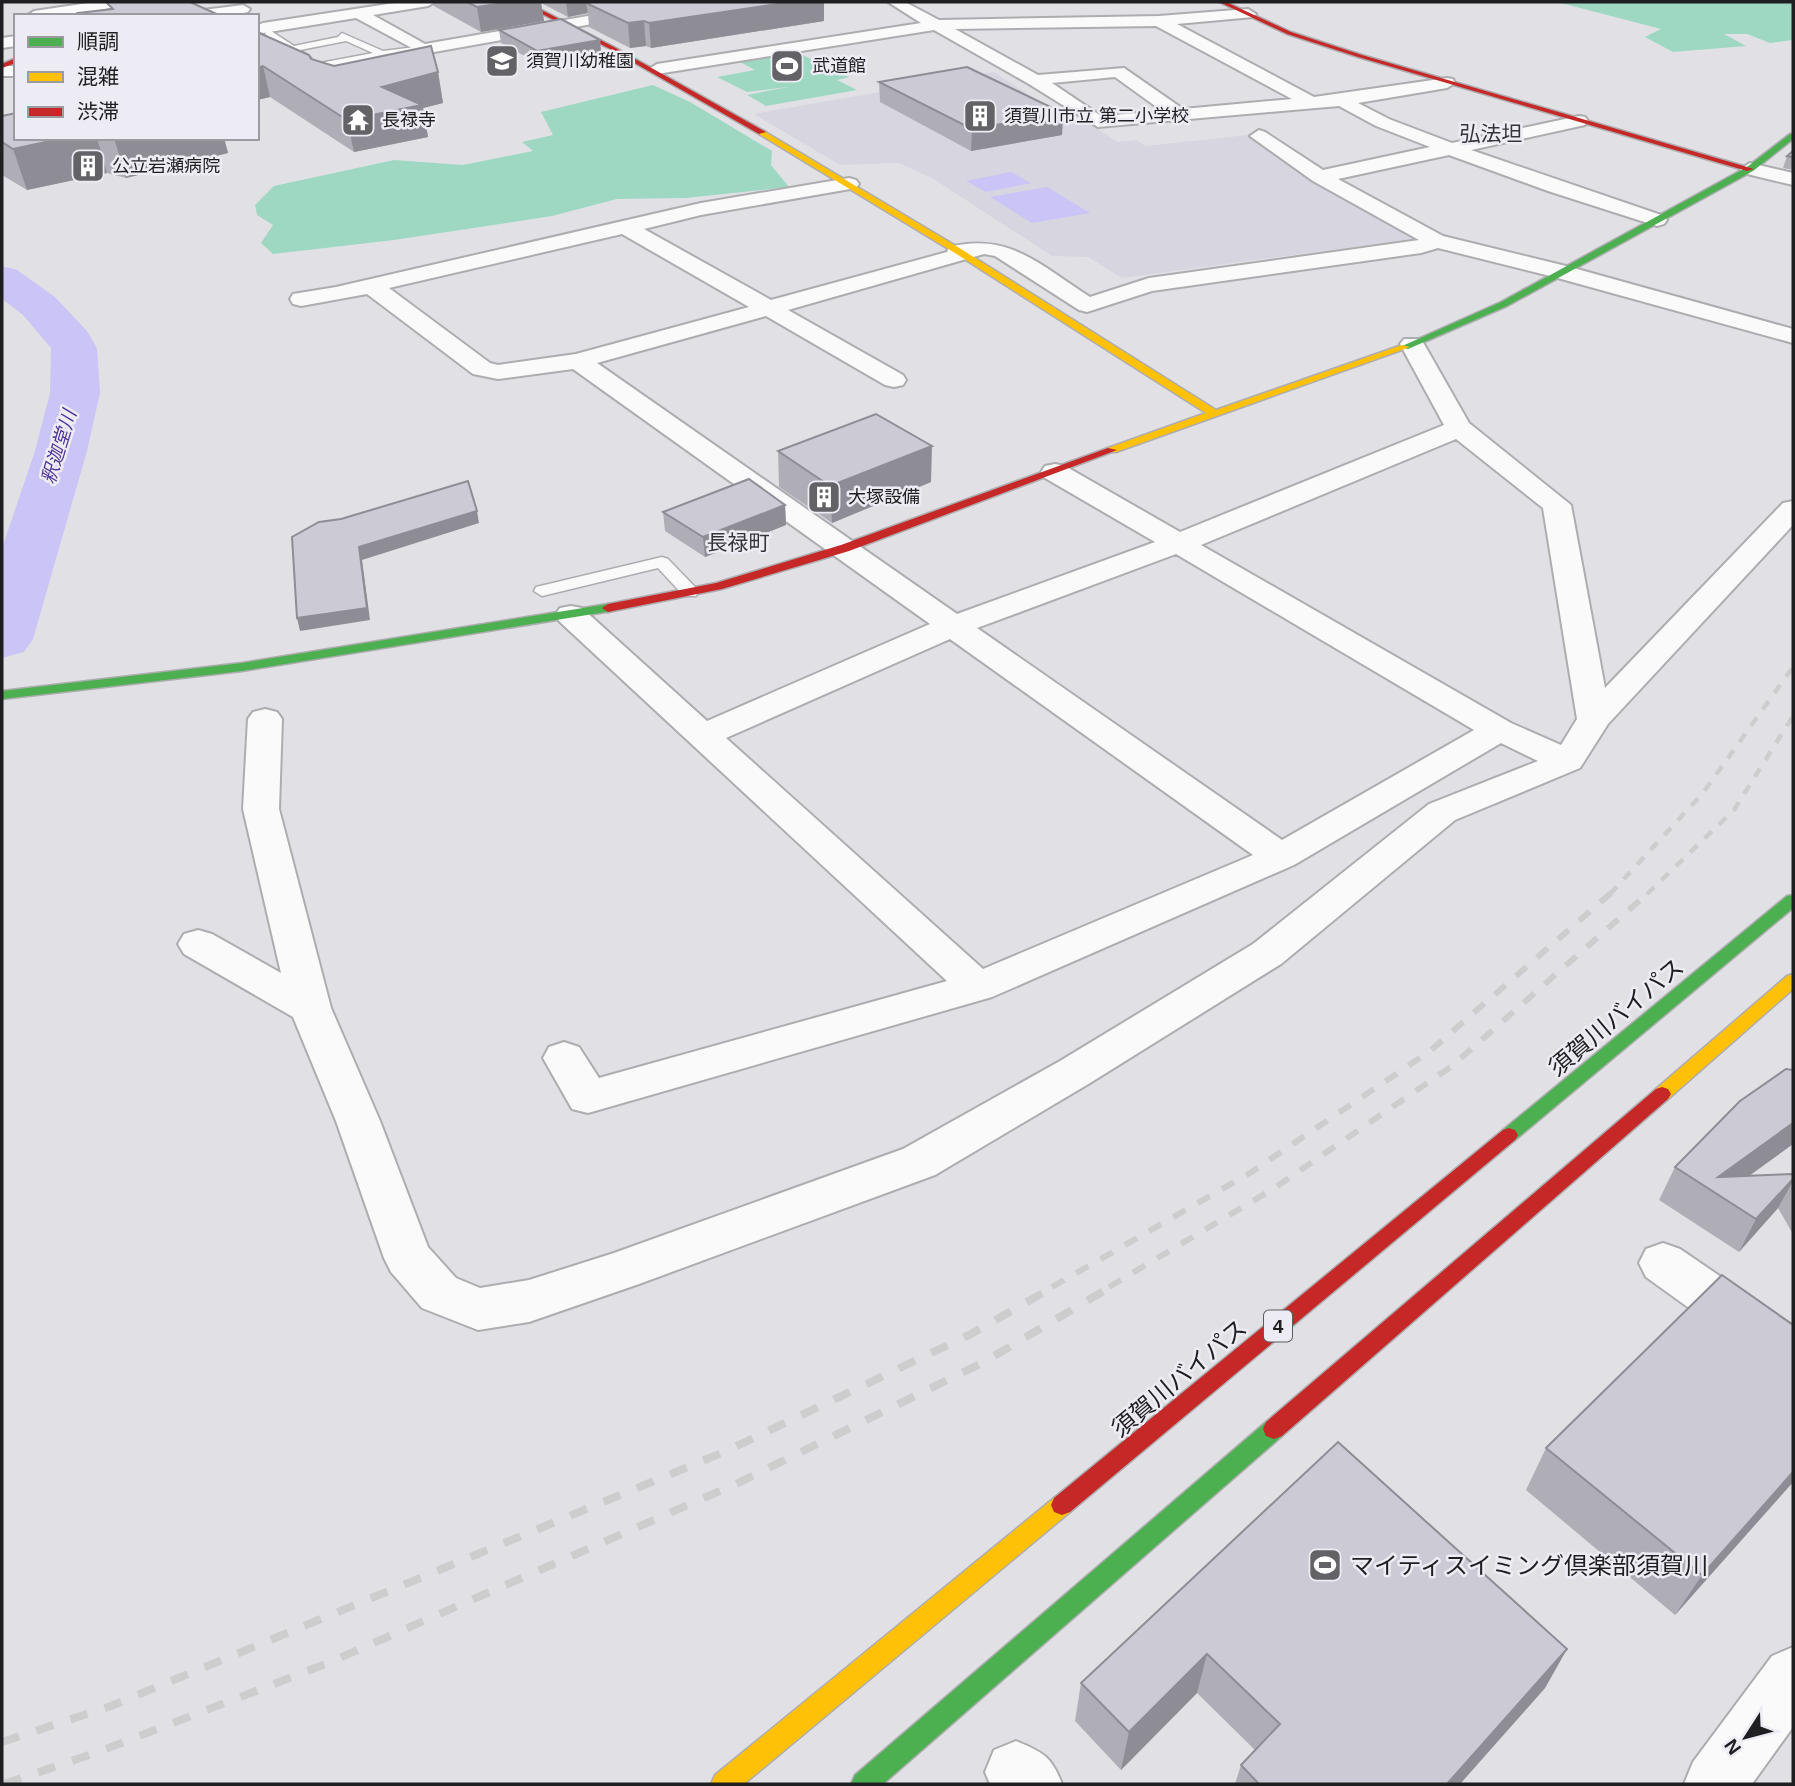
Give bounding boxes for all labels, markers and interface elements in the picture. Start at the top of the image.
legend [14,14,259,140]
text: 順調 [77,30,119,53]
school or university icon: 須賀川幼稚園 [483,42,521,80]
sports icon: 武道館 [768,47,806,85]
place label: 須賀川幼稚園 [526,51,634,71]
place label: 武道館 [812,56,866,76]
text: 混雑 [77,65,119,88]
building icon: 須賀川市立 第二小学校 [961,97,999,135]
text: 渋滞 [77,100,119,123]
temple icon: 長禄寺 [339,101,377,139]
place label: 須賀川市立 第二小学校 [1004,106,1189,126]
place label: 長禄寺 [382,110,436,130]
district label: 弘法坦 [1460,122,1523,145]
building icon: 公立岩瀬病院 [69,147,107,185]
place label: 公立岩瀬病院 [112,156,220,176]
water label: 釈迦堂川 [38,406,81,486]
building icon: 大塚設備 [805,478,843,516]
place label: 大塚設備 [848,487,920,507]
district label: 長禄町 [707,531,770,554]
street label: 須賀川バイパス [1543,953,1689,1081]
road number: 4 [1264,1310,1292,1342]
street label: 須賀川バイパス [1106,1314,1252,1442]
sports icon: マイティスイミング倶楽部須賀川 [1306,1546,1344,1584]
place label: マイティスイミング倶楽部須賀川 [1350,1552,1708,1579]
north arrow [1711,1702,1781,1772]
text: N [1720,1735,1745,1758]

